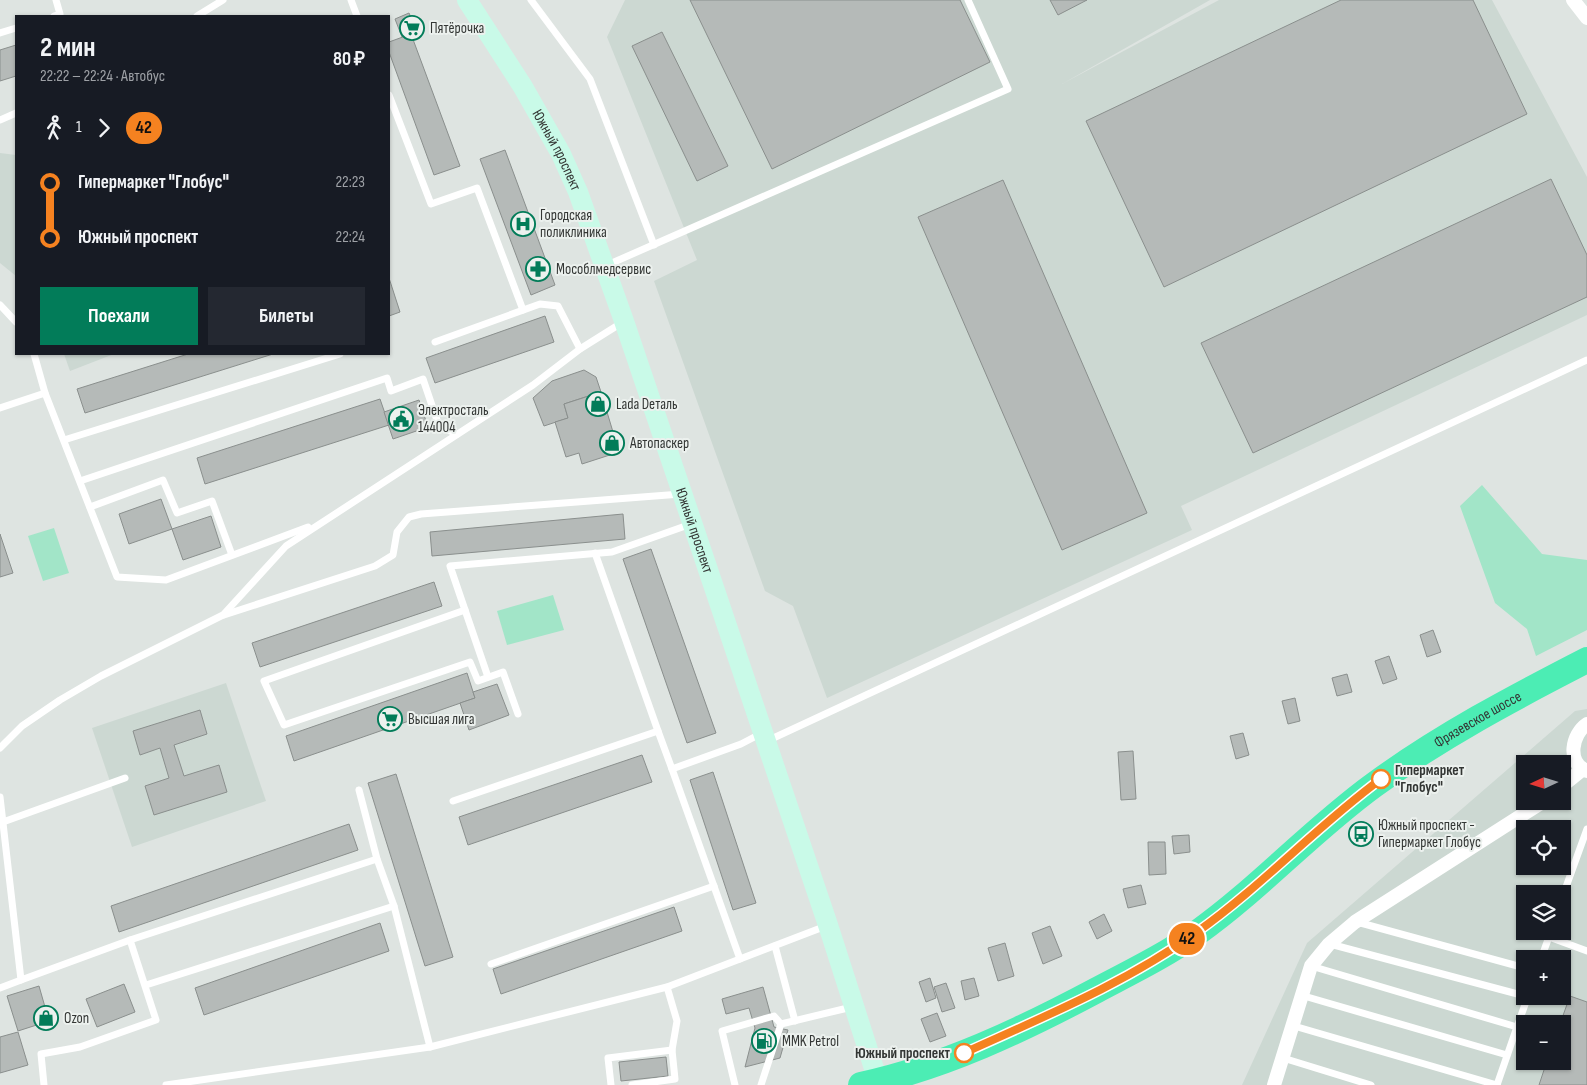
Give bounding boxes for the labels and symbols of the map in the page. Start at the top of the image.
supermarket icon: Пятёрочка [399,15,425,41]
place label: Пятёрочка [430,19,485,38]
street label: Южный проспект [528,106,585,194]
place label: Городская поликлиника [540,206,607,242]
hospital icon: Городская поликлиника [510,211,536,237]
pharmacy icon: Мособлмедсервис [525,256,551,282]
place label: Мособлмедсервис [556,260,651,279]
shop icon: Lada Dеталь [585,391,611,417]
place label: Lada Dеталь [616,395,678,414]
place label: Электросталь 144004 [418,401,489,437]
public building icon: Электросталь 144004 [388,406,414,432]
shop icon: Автопаскер [599,430,625,456]
place label: Автопаскер [629,434,689,453]
street label: Южный проспект [671,485,717,576]
street label: Фрязевское шоссе [1430,687,1525,752]
supermarket icon: Высшая лига [377,706,403,732]
place label: Высшая лига [408,710,475,729]
north arrow [1516,755,1571,810]
place label: Гипермаркет "Глобус" [1395,761,1465,797]
marker: Гипермаркет "Глобус" [1371,769,1391,789]
place label: Южный проспект - Гипермаркет Глобус [1378,816,1481,852]
bus stop icon: Южный проспект - Гипермаркет Глобус [1348,821,1374,847]
line badge: 42 [1164,923,1210,955]
shop icon: Ozon [33,1005,59,1031]
place label: Ozon [64,1009,89,1028]
fuel station icon: MMK Petrol [751,1028,777,1054]
place label: MMK Petrol [782,1032,839,1051]
marker: Южный проспект [954,1043,974,1063]
place label: Южный проспект [855,1044,951,1063]

